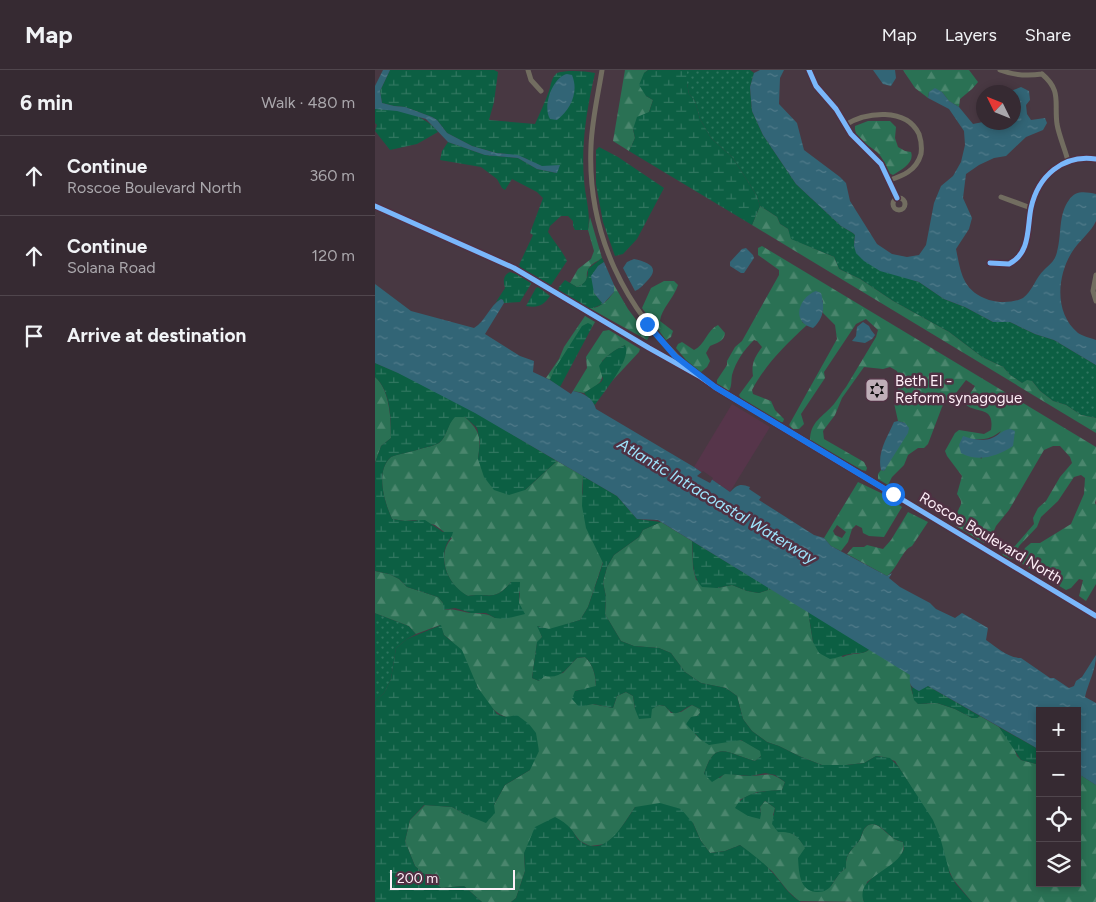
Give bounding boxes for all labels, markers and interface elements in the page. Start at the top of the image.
text: Map [25,20,73,49]
text: Map [882,24,917,46]
text: Layers [945,24,997,46]
text: Share [1025,24,1071,46]
north arrow [976,85,1021,130]
text: 6 min [20,90,73,115]
text: Walk · 480 m [261,93,355,112]
text: Continue [67,155,147,178]
icon: ahead [20,162,48,190]
text: 360 m [309,166,355,185]
text: Roscoe Boulevard North [67,178,241,197]
text: Continue [67,235,147,258]
icon: ahead [20,242,48,270]
text: 120 m [312,246,355,265]
text: Solana Road [67,258,156,277]
route end [636,313,659,336]
icon: arrive [20,322,48,350]
text: Arrive at destination [67,324,246,347]
place label: Beth El - Reform synagogue [895,372,1022,407]
synagogue icon: Beth El - Reform synagogue [864,377,890,403]
water label: Atlantic Intracoastal Waterway [613,434,820,568]
route start [882,483,905,506]
street label: Roscoe Boulevard North [916,488,1066,588]
map controls [1036,707,1081,887]
button: + [1036,707,1081,752]
button: − [1036,752,1081,797]
button: locate [1036,797,1081,842]
button: layers [1036,842,1081,887]
scale bar [390,867,515,890]
text: 200 m [397,870,438,887]

